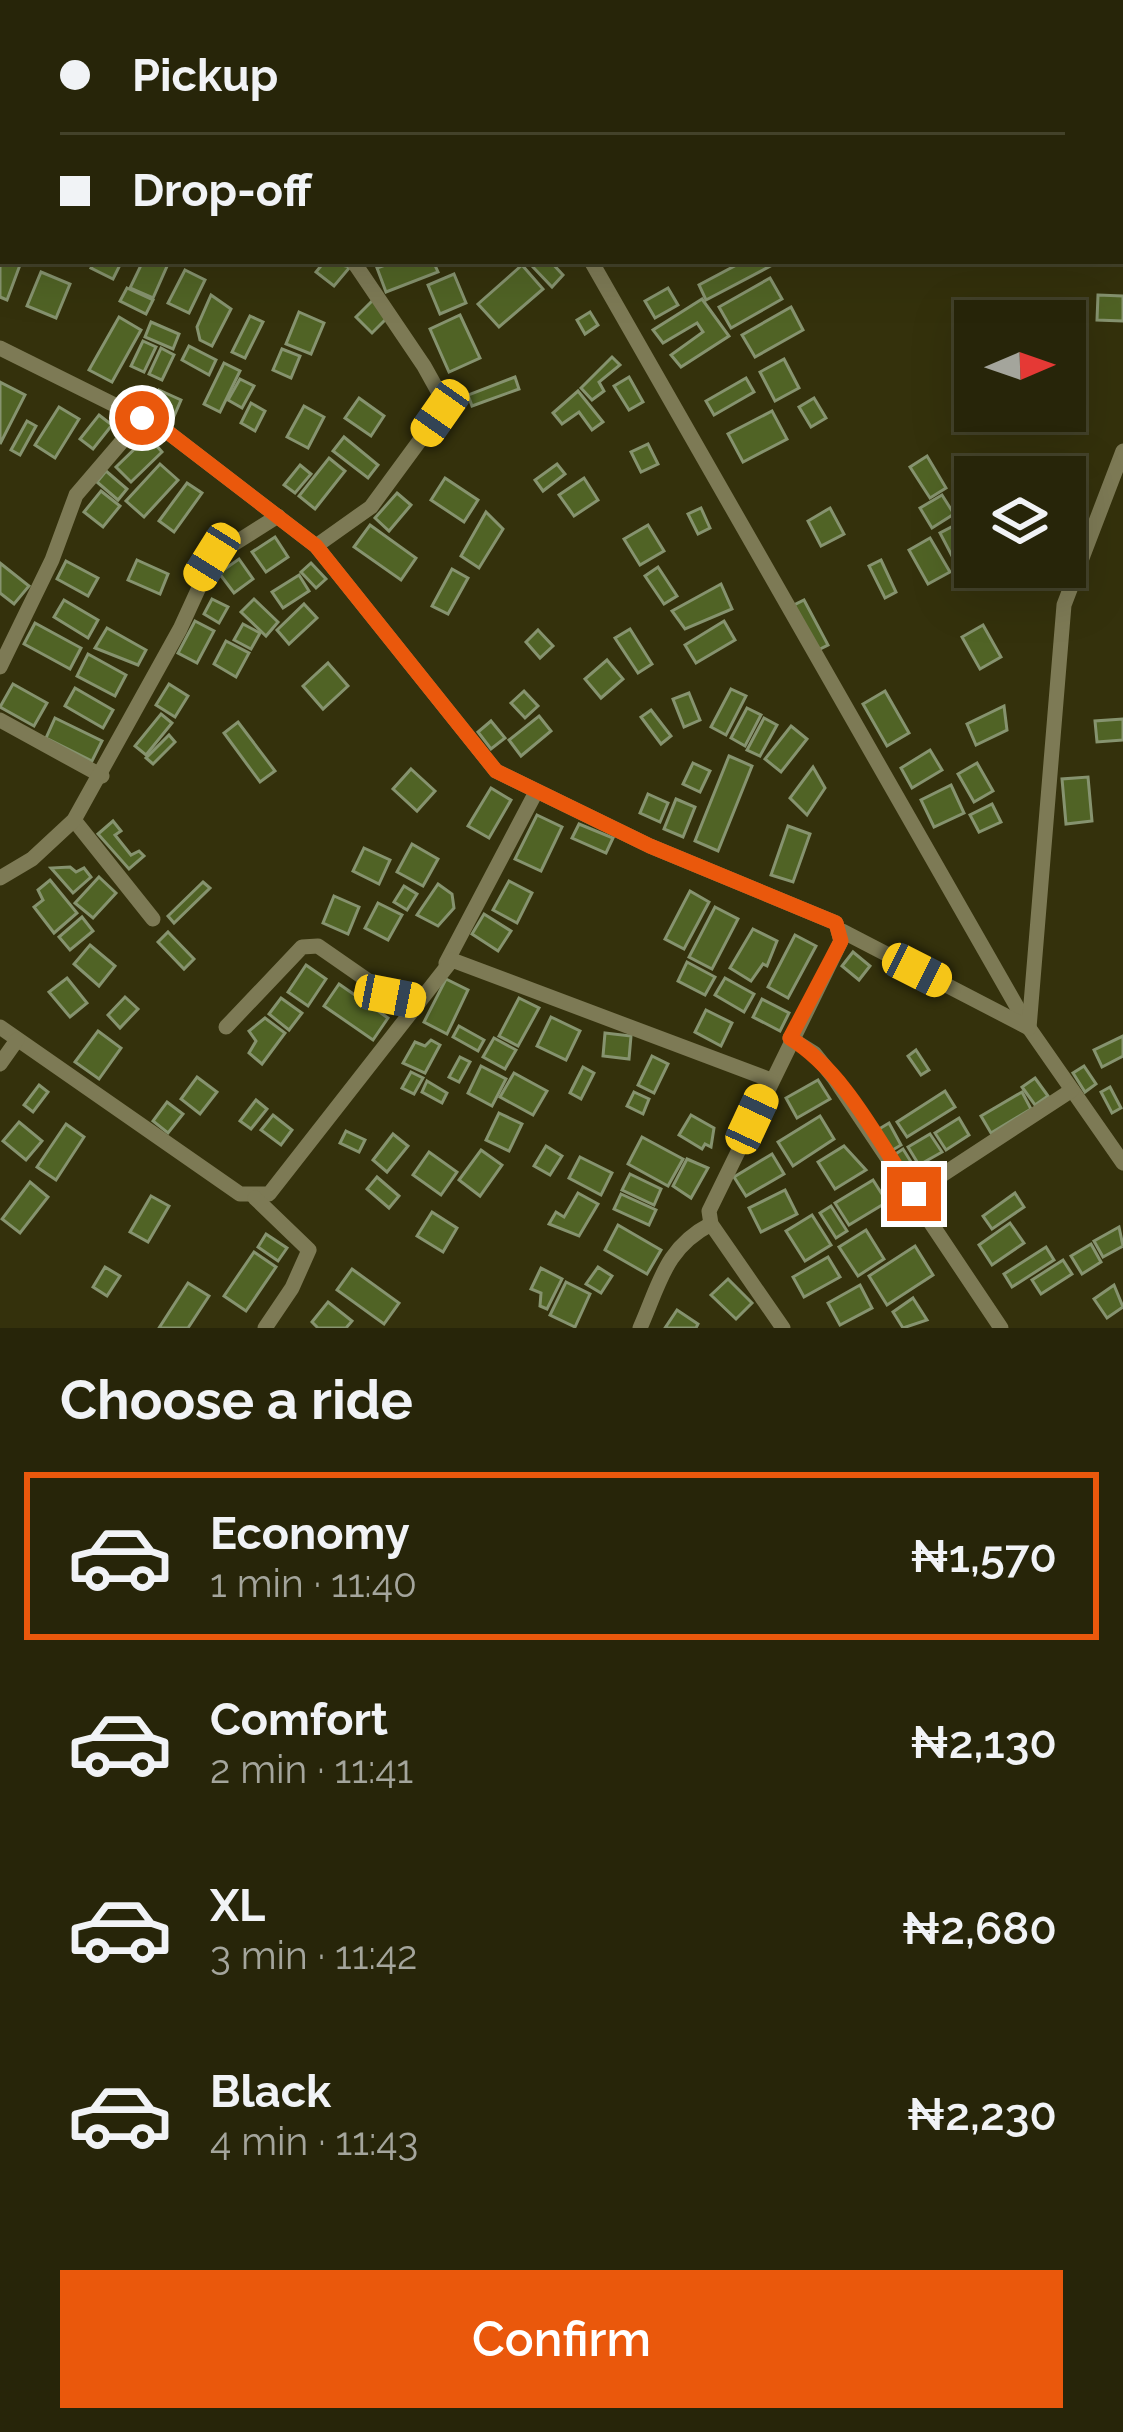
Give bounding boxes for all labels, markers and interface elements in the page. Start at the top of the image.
text: Pickup [132,49,278,102]
text: Drop-off [132,164,312,217]
north arrow [954,300,1086,432]
map controls [954,300,1086,588]
car [405,373,475,453]
route start [115,391,169,445]
button: layers [954,456,1086,588]
car [178,517,246,597]
car [877,938,957,1002]
car [351,971,429,1021]
car [720,1079,784,1159]
route end [887,1167,941,1221]
text: Choose a ride [60,1368,413,1432]
icon: car [66,1502,174,1610]
text: Economy [210,1507,410,1560]
text: ₦1,570 [910,1530,1057,1583]
text: 1 min · 11:40 [210,1560,417,1606]
icon: car [66,1688,174,1796]
text: Comfort [210,1693,388,1746]
text: ₦2,130 [910,1716,1057,1769]
text: 2 min · 11:41 [210,1746,413,1792]
icon: car [66,1874,174,1982]
text: XL [210,1879,265,1932]
text: ₦2,680 [902,1902,1057,1955]
text: 3 min · 11:42 [210,1932,417,1978]
icon: car [66,2060,174,2168]
text: Black [210,2065,331,2118]
text: ₦2,230 [907,2088,1057,2141]
text: 4 min · 11:43 [210,2118,418,2164]
button: Confirm [60,2270,1063,2408]

